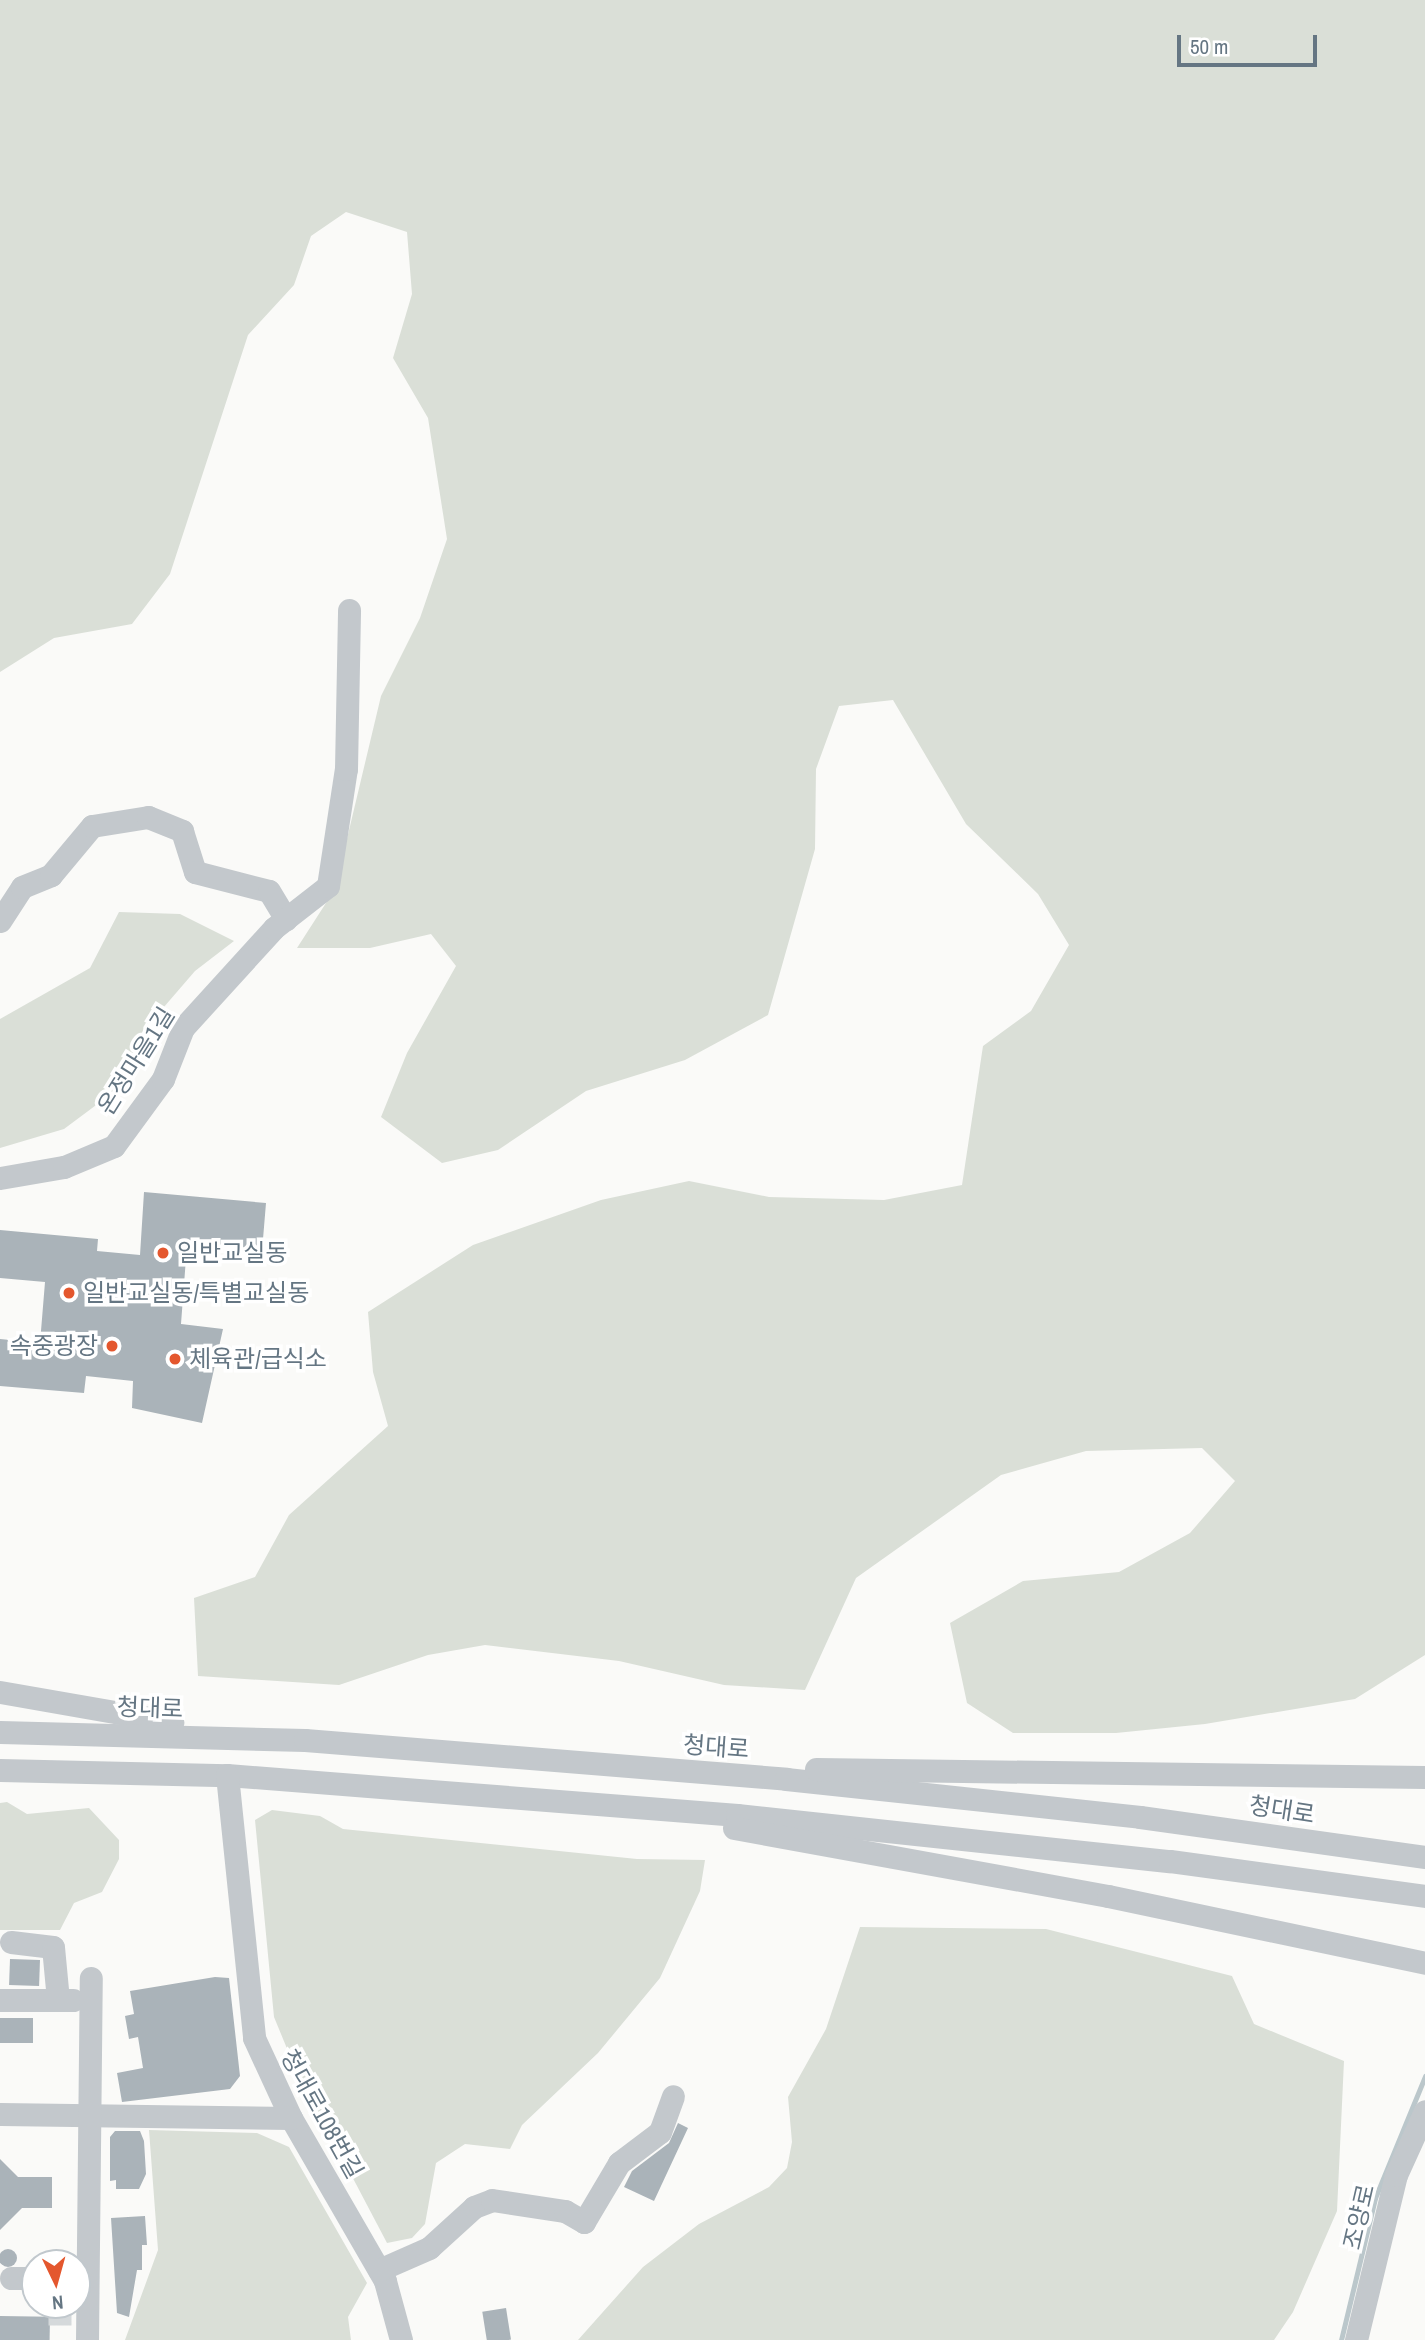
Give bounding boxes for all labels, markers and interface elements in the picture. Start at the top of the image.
scale bar [1180,21,1320,65]
text: 50 m [1190,32,1228,61]
street label: 온정마을1길 [92,1002,180,1120]
place label: 일반교실동 [177,1239,287,1267]
marker: 일반교실동 [155,1245,171,1261]
place label: 일반교실동/특별교실동 [83,1279,309,1307]
marker: 일반교실동/특별교실동 [61,1285,77,1301]
place label: 속중광장 [10,1332,98,1360]
marker: 속중광장 [104,1338,120,1354]
place label: 체육관/급식소 [189,1345,327,1373]
marker: 체육관/급식소 [167,1351,183,1367]
street label: 청대로 [116,1692,184,1724]
street label: 청대로 [682,1730,750,1764]
street label: 청대로 [1247,1791,1317,1829]
street label: 청대로108번길 [275,2044,369,2184]
street label: 조양로 [1338,2181,1380,2253]
north arrow [21,2249,91,2319]
text: N [51,2289,64,2316]

